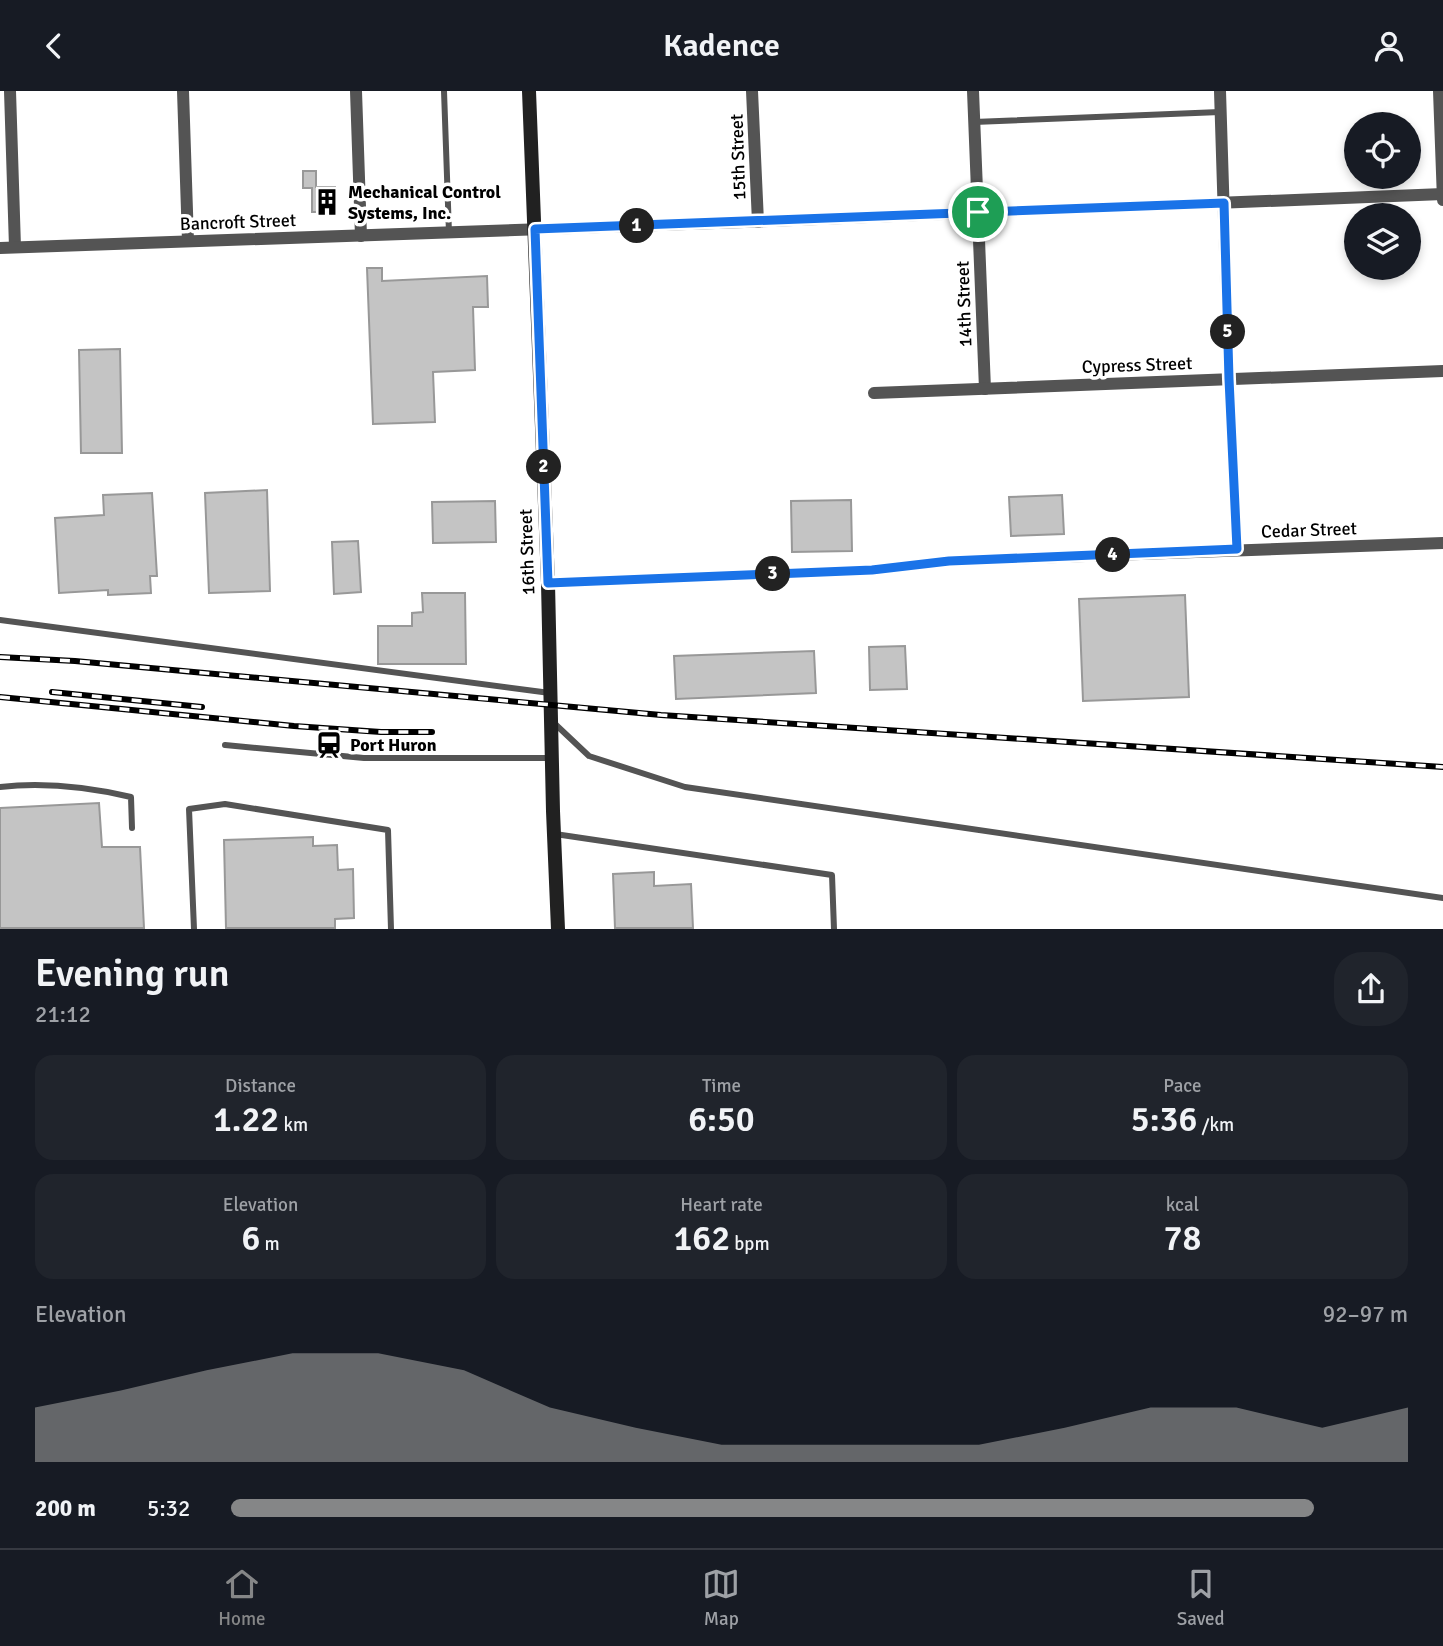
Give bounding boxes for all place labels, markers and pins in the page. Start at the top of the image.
place label: Mechanical Control Systems, Inc. [348,181,501,224]
pin [948,182,1008,242]
building icon: Mechanical Control Systems, Inc. [312,187,342,217]
pin: 1 [620,209,654,243]
pin: 5 [1210,315,1246,349]
pin: 2 [526,449,562,485]
pin: 4 [1096,538,1130,573]
pin: 3 [756,557,790,591]
station icon: Port Huron [314,730,344,760]
place label: Port Huron [350,734,437,756]

